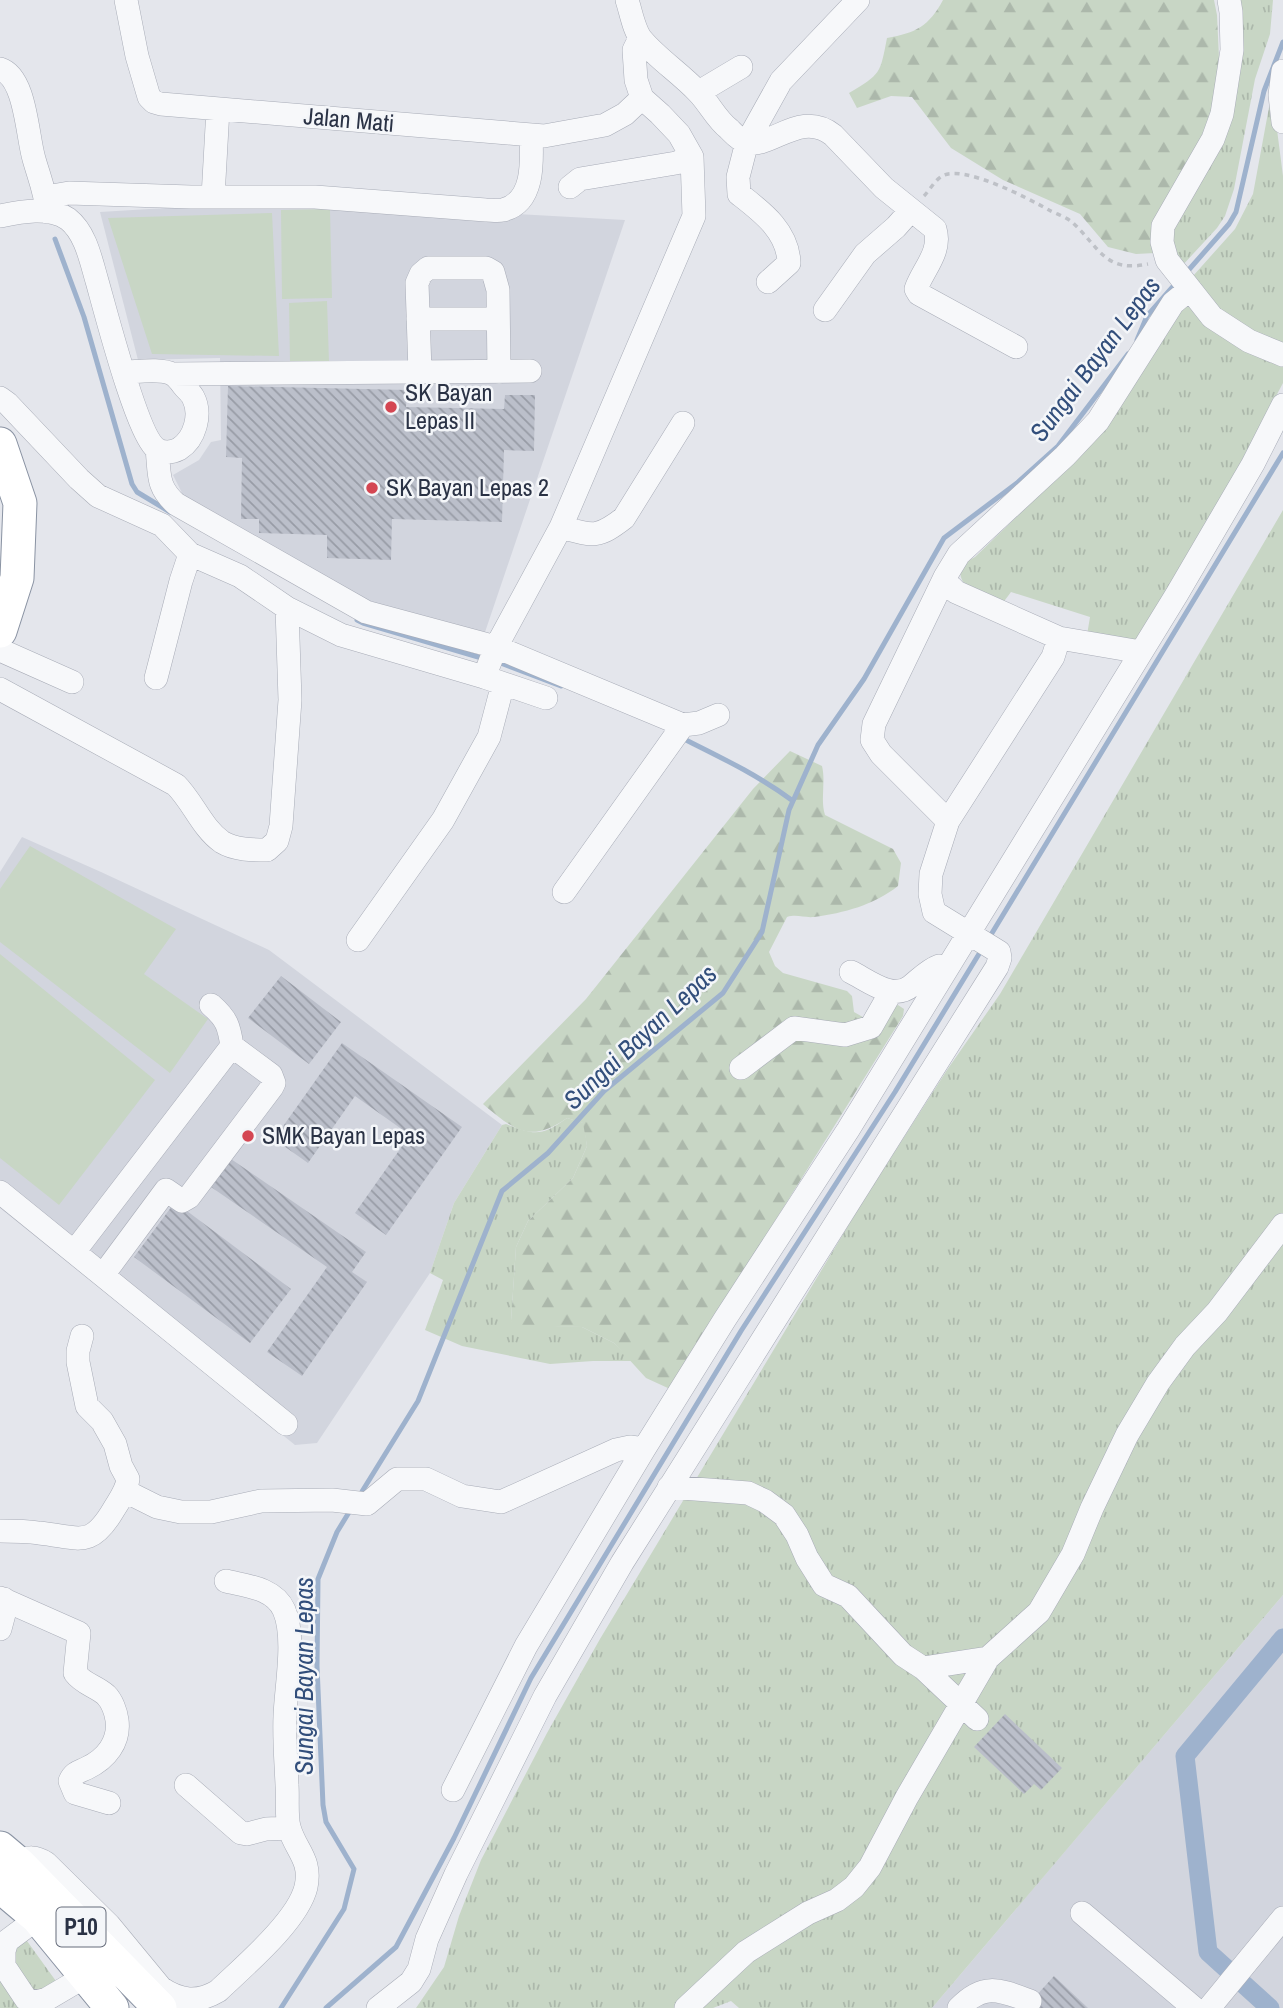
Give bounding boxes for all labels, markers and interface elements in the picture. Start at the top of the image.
street label: Jalan Mati [302,99,396,139]
water label: Sungai Bayan Lepas [1021,269,1168,448]
place label: SK Bayan Lepas II [405,376,493,436]
marker: SK Bayan Lepas II [383,399,399,415]
place label: SK Bayan Lepas 2 [386,471,549,503]
marker: SK Bayan Lepas 2 [364,480,380,496]
water label: Sungai Bayan Lepas [555,956,724,1117]
place label: SMK Bayan Lepas [262,1119,425,1151]
marker: SMK Bayan Lepas [240,1128,256,1144]
water label: Sungai Bayan Lepas [286,1577,321,1775]
road number: P10 [56,1908,106,1946]

